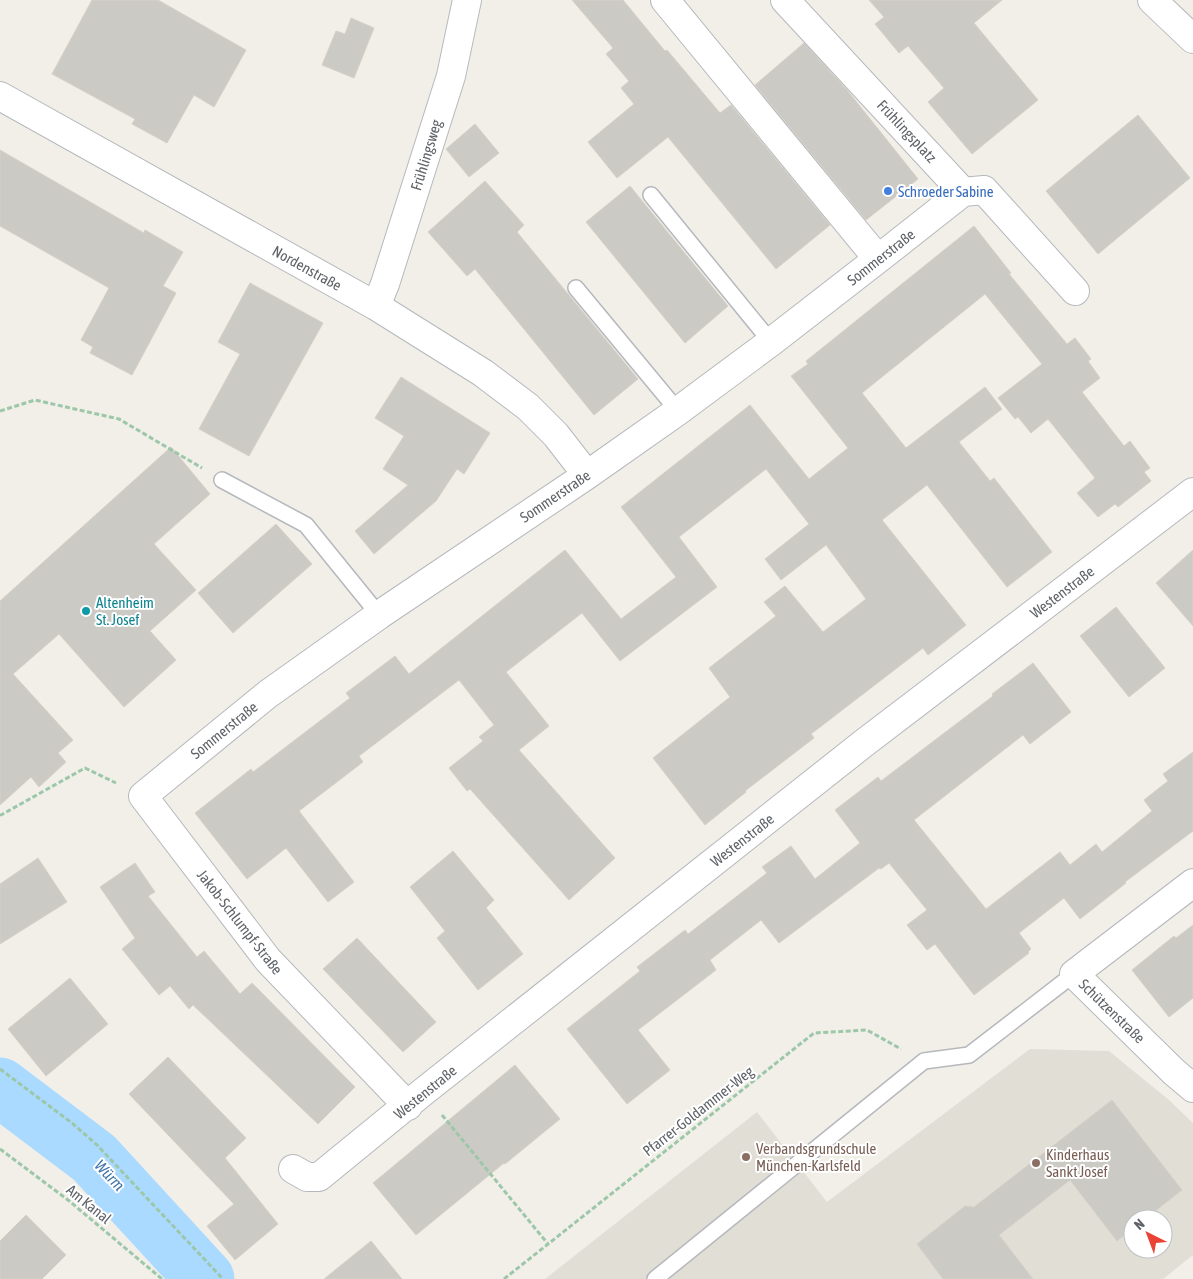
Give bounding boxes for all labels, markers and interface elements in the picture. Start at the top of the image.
street label: Frühlingsplatz [874,96,941,166]
street label: Frühlingsweg [407,117,445,192]
place label: Schroeder Sabine [898,183,994,200]
marker: Schroeder Sabine [882,185,894,197]
street label: Sommerstraße [844,225,918,289]
street label: Nordenstraße [270,242,345,294]
street label: Sommerstraße [517,466,593,526]
street label: Westenstraße [1027,562,1097,621]
place label: Altenheim St. Josef [96,594,154,628]
marker: Altenheim St. Josef [80,605,92,617]
street label: Sommerstraße [187,698,261,762]
street label: Westenstraße [707,810,777,870]
street label: Jakob-Schlumpf-Straße [194,866,286,978]
street label: Schützenstraße [1076,975,1148,1047]
street label: Westenstraße [390,1062,460,1122]
street label: Pfarrer-Goldammer-Weg [639,1062,757,1159]
place label: Verbandsgrundschule München-Karlsfeld [756,1140,877,1174]
place label: Kinderhaus Sankt Josef [1046,1146,1109,1180]
marker: Verbandsgrundschule München-Karlsfeld [740,1151,752,1163]
water label: Würm [91,1156,129,1194]
marker: Kinderhaus Sankt Josef [1030,1157,1042,1169]
street label: Am Kanal [63,1181,115,1227]
north arrow [1123,1209,1173,1259]
text: N [1131,1216,1148,1233]

